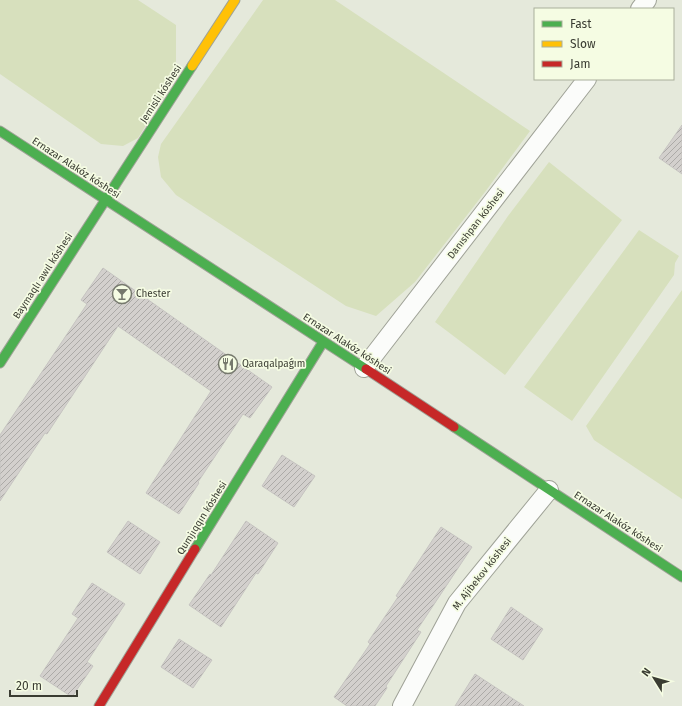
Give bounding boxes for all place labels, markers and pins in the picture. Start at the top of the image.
bar icon: Chester [111,283,133,305]
place label: Chester [136,288,170,300]
restaurant icon: Qaraqalpaǵım [217,353,239,375]
place label: Qaraqalpaǵım [242,358,305,370]

